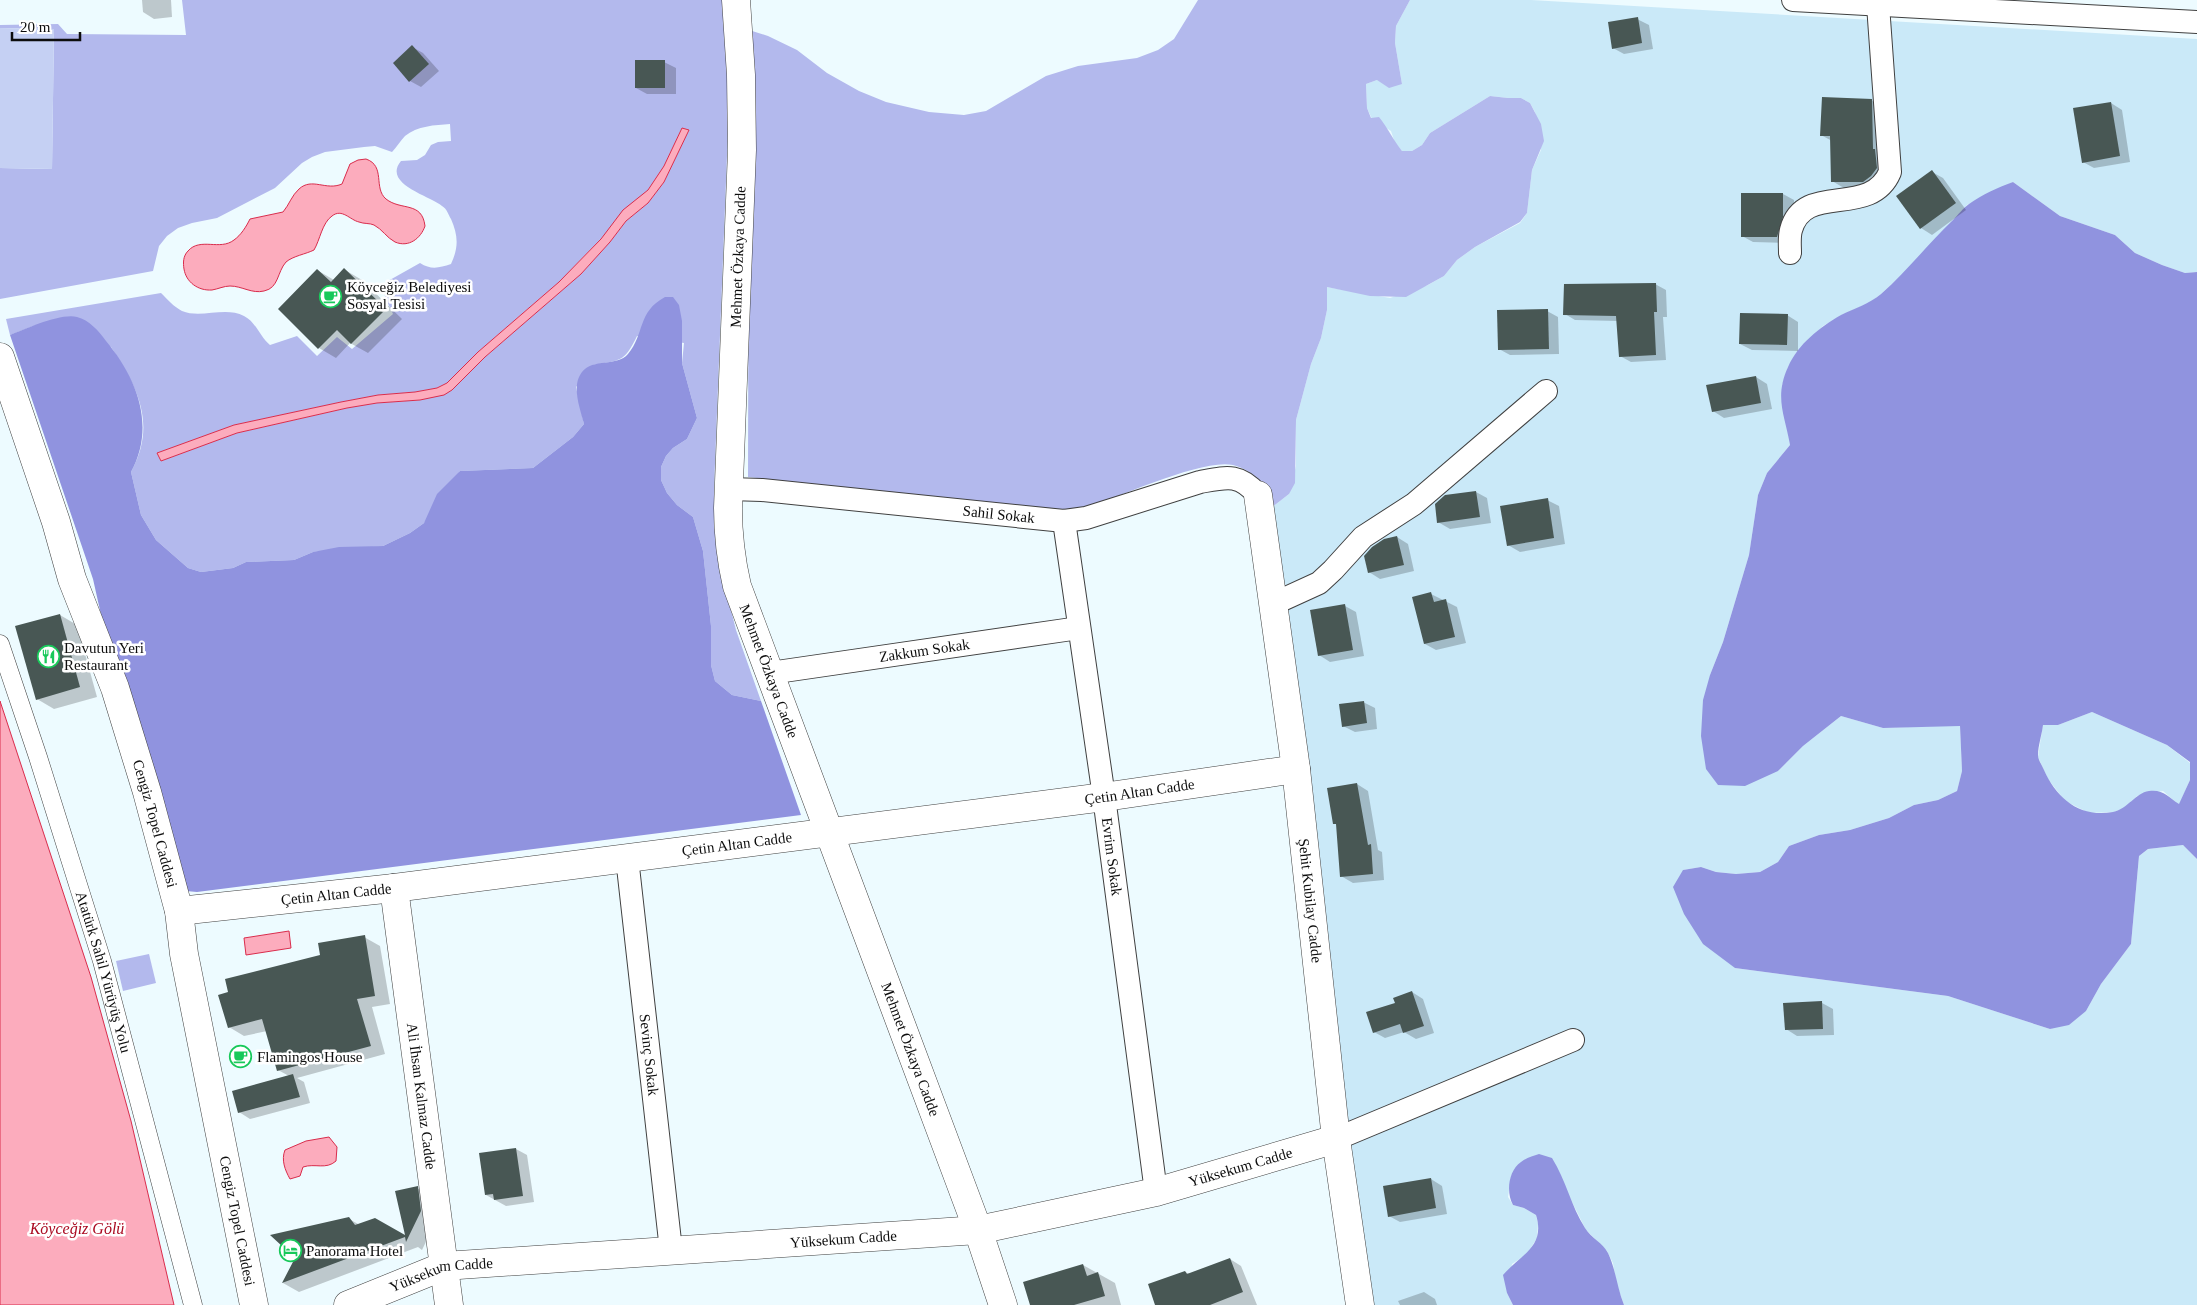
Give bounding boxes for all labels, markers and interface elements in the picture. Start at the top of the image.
scale bar [12,10,80,42]
text: 20 m [20,19,51,35]
street label: Mehmet Özkaya Cadde [728,186,748,328]
place label: Köyceğiz Belediyesi Sosyal Tesisi [347,279,472,312]
cafe icon: Köyceğiz Belediyesi Sosyal Tesisi [319,284,343,308]
street label: Sahil Sokak [962,503,1036,526]
street label: Mehmet Özkaya Cadde [737,602,801,741]
street label: Zakkum Sokak [878,636,971,665]
place label: Davutun Yeri Restaurant [64,640,144,673]
restaurant icon: Davutun Yeri Restaurant [36,645,60,669]
street label: Cengiz Topel Caddesi [130,758,180,889]
street label: Çetin Altan Cadde [1084,776,1196,807]
street label: Evrim Sokak [1099,817,1125,897]
street label: Çetin Altan Cadde [681,829,793,859]
street label: Şehit Kubilay Cadde [1296,838,1325,964]
street label: Çetin Altan Cadde [280,880,392,908]
street label: Atatürk Sahil Yürüyüş Yolu [73,889,134,1055]
street label: Mehmet Özkaya Cadde [878,980,943,1119]
street label: Sevinç Sokak [637,1013,662,1097]
street label: Ali İhsan Kalmaz Cadde [404,1022,439,1171]
cafe icon: Flamingos House [229,1045,253,1069]
place label: Flamingos House [257,1049,363,1065]
street label: Yüksekum Cadde [1187,1144,1295,1190]
street label: Cengiz Topel Caddesi [216,1154,258,1287]
water label: Köyceğiz Gölü [29,1220,124,1238]
street label: Yüksekum Cadde [789,1227,898,1251]
hotel icon: Panorama Hotel [278,1239,302,1263]
place label: Panorama Hotel [306,1243,403,1259]
street label: Yüksekum Cadde [387,1255,494,1295]

